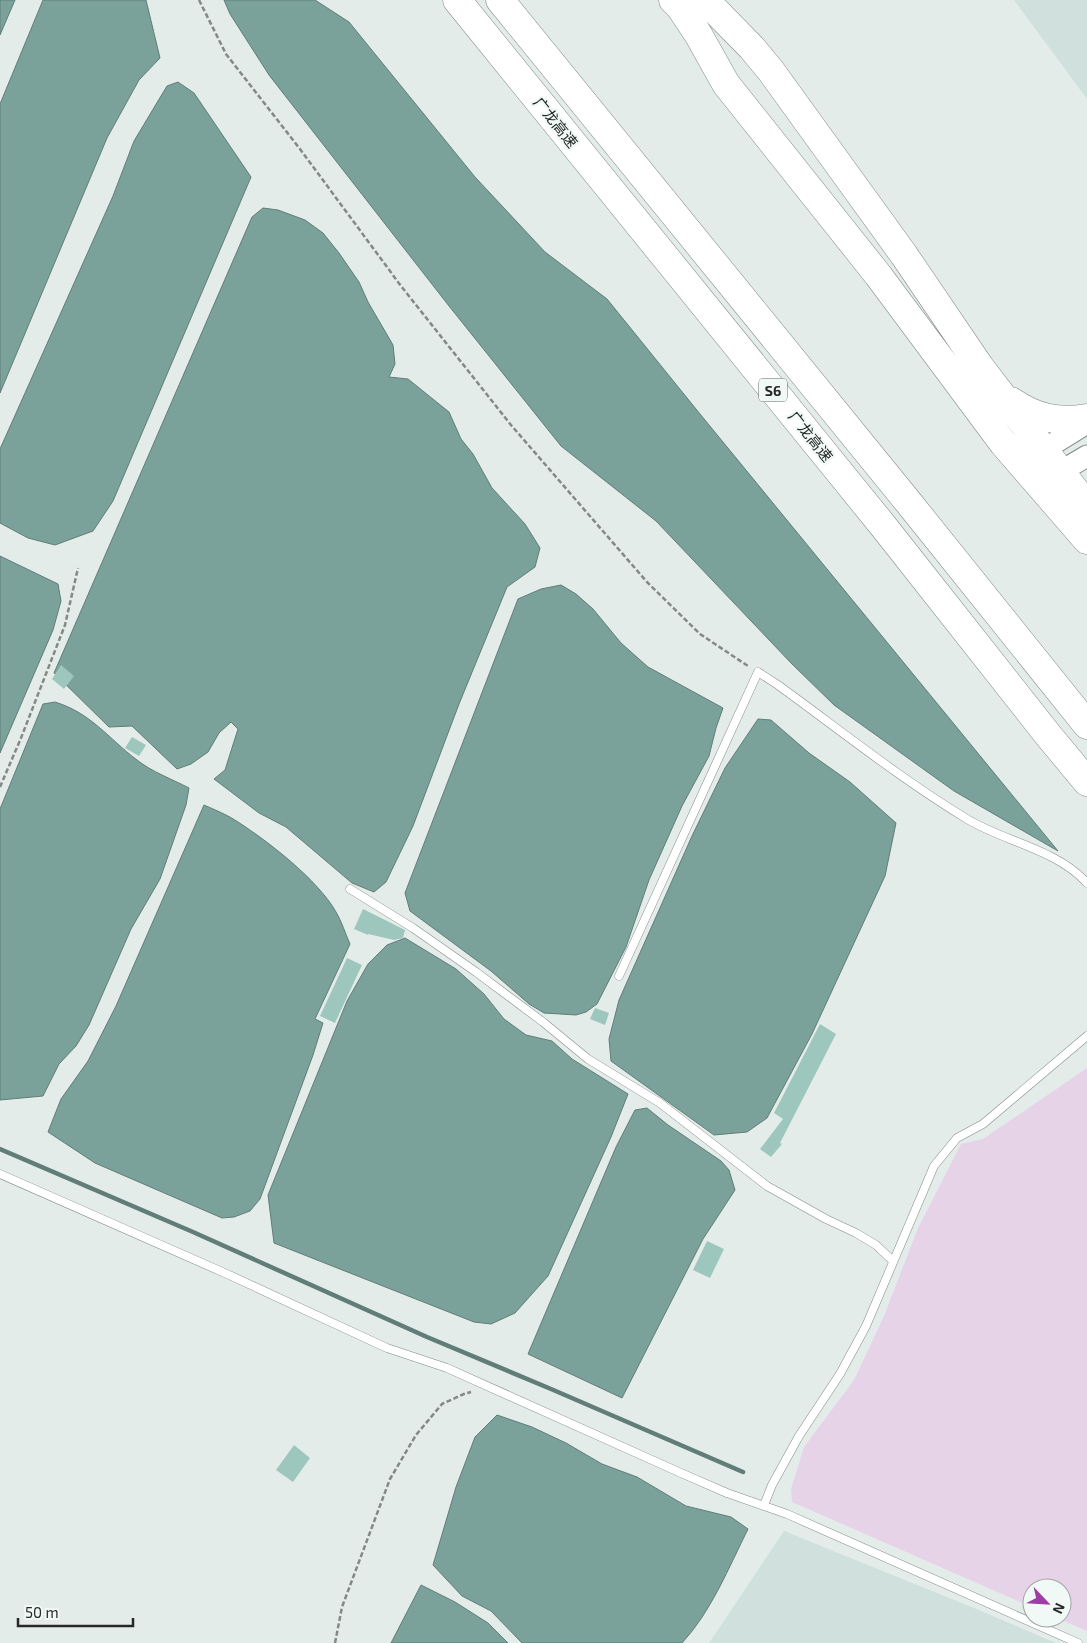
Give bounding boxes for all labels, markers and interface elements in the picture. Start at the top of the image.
street label: 广龙高速 [530,93,582,151]
road number: S6 [759,378,787,402]
street label: 广龙高速 [785,407,837,465]
north arrow [1022,1578,1072,1628]
scale bar [18,1596,132,1628]
text: N [1049,1601,1069,1617]
text: 50 m [25,1603,59,1621]

